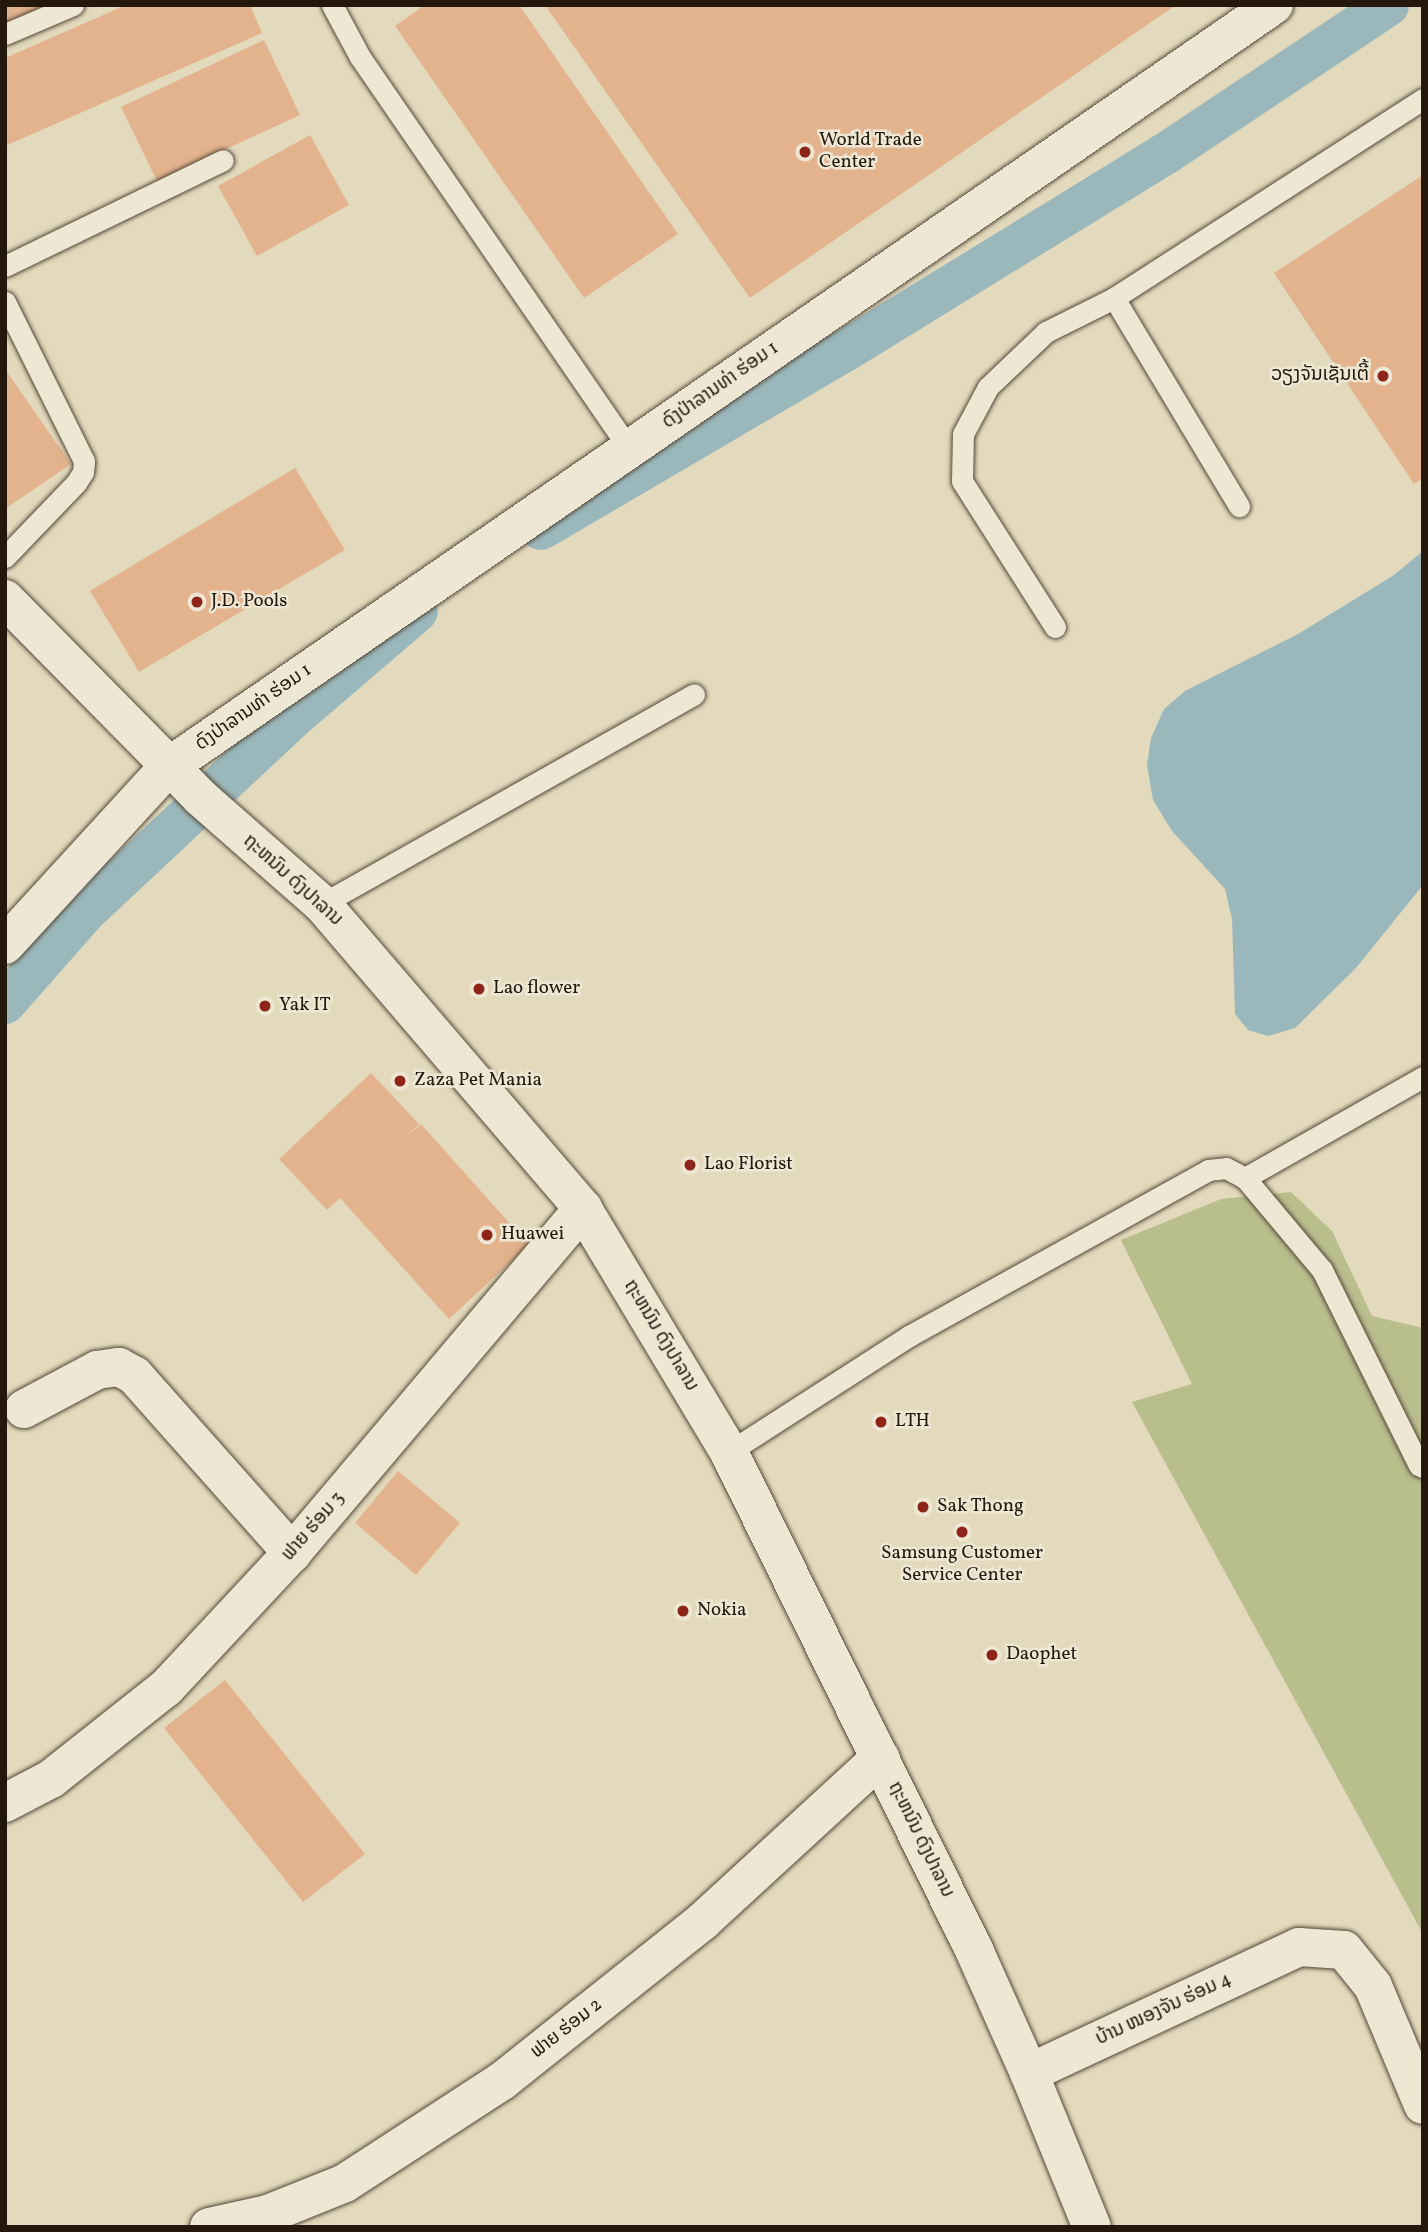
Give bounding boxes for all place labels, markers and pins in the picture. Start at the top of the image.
place label: World Trade Center [819,130,922,174]
marker: World Trade Center [797,144,813,160]
place label: ວຽງຈັນເຊັນເຕີ້ [1271,365,1369,387]
marker: ວຽງຈັນເຊັນເຕີ້ [1375,368,1391,384]
place label: J.D. Pools [211,591,287,613]
marker: J.D. Pools [189,594,205,610]
place label: Lao flower [493,978,580,1000]
marker: Lao flower [471,981,487,997]
place label: Yak IT [279,995,331,1017]
marker: Yak IT [257,998,273,1014]
place label: Zaza Pet Mania [414,1070,542,1092]
marker: Zaza Pet Mania [392,1073,408,1089]
place label: Lao Florist [704,1154,793,1176]
marker: Lao Florist [682,1157,698,1173]
place label: Huawei [501,1224,564,1246]
marker: Huawei [479,1227,495,1243]
place label: LTH [895,1411,930,1433]
marker: LTH [873,1414,889,1430]
place label: Sak Thong [937,1496,1024,1518]
marker: Sak Thong [915,1499,931,1515]
marker: Samsung Customer Service Center [954,1524,970,1540]
place label: Samsung Customer Service Center [881,1543,1043,1587]
place label: Nokia [697,1600,747,1622]
marker: Nokia [675,1603,691,1619]
place label: Daophet [1006,1644,1077,1666]
marker: Daophet [984,1647,1000,1663]

